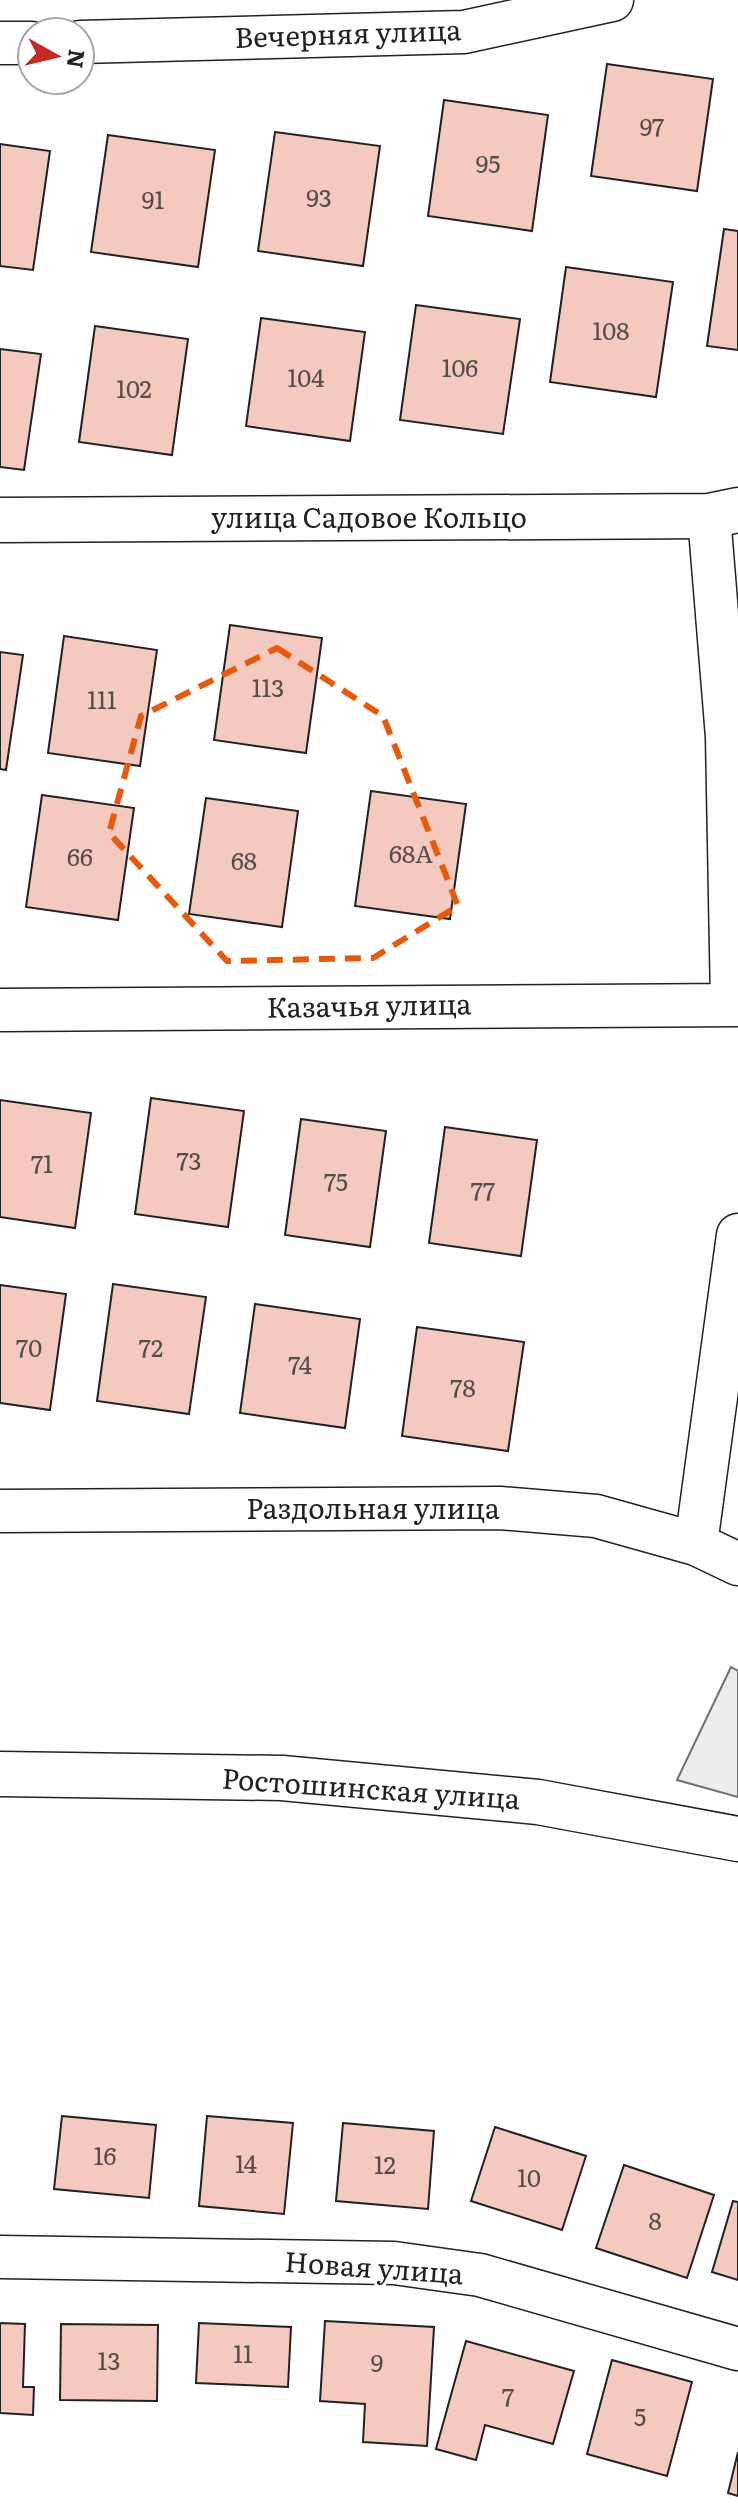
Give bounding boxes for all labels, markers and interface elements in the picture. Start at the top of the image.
street label: Вечерняя улица [234,7,462,57]
north arrow [16,16,96,96]
text: N [60,48,95,70]
house number: 97 [640,108,664,143]
house number: 95 [476,145,500,180]
house number: 93 [306,179,332,214]
house number: 91 [142,181,164,216]
house number: 108 [593,312,629,347]
house number: 106 [442,349,478,384]
house number: 104 [288,359,324,394]
house number: 102 [116,370,152,405]
street label: улица Садовое Кольцо [211,495,527,537]
house number: 113 [252,669,284,704]
house number: 111 [87,681,117,716]
house number: 68А [389,835,433,870]
house number: 66 [67,838,93,873]
house number: 68 [231,842,257,877]
street label: Казачья улица [266,981,472,1027]
house number: 73 [177,1142,201,1177]
house number: 71 [31,1145,53,1180]
house number: 75 [324,1163,348,1198]
house number: 77 [471,1172,495,1207]
house number: 70 [16,1329,42,1364]
house number: 72 [139,1329,163,1364]
house number: 74 [288,1346,312,1381]
house number: 78 [450,1369,476,1404]
street label: Раздольная улица [246,1486,500,1528]
street label: Ростошинская улица [221,1756,522,1818]
house number: 16 [94,2137,116,2172]
house number: 14 [235,2145,257,2180]
house number: 12 [374,2146,396,2181]
house number: 10 [517,2159,541,2194]
house number: 8 [648,2202,662,2237]
street label: Новая улица [283,2239,465,2293]
house number: 11 [233,2335,253,2370]
house number: 13 [98,2342,120,2377]
house number: 9 [371,2344,383,2379]
house number: 7 [502,2378,514,2413]
house number: 5 [634,2398,646,2433]

